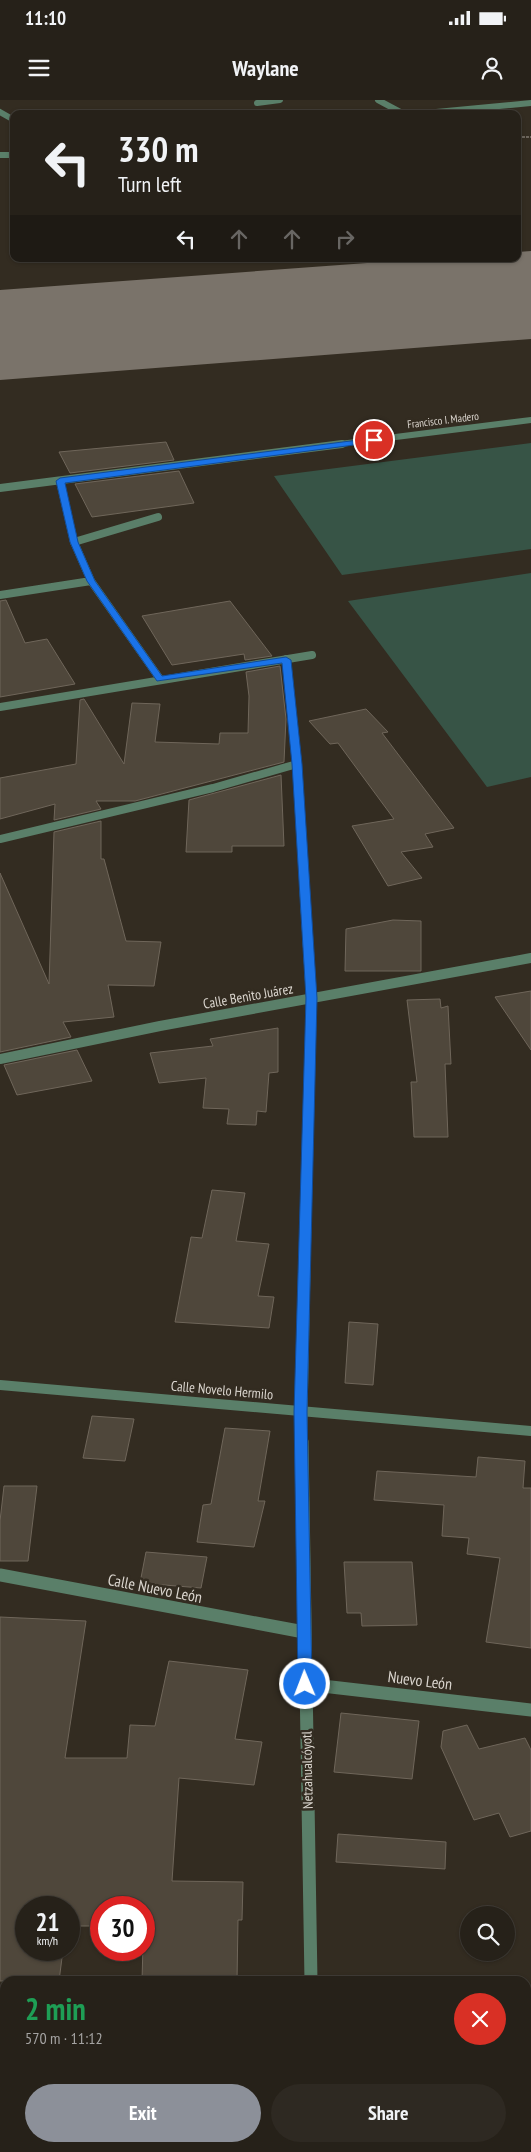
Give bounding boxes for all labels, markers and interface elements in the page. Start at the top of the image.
text: 11:10 [25,6,66,30]
icon: menu [25,54,53,82]
text: Waylane [232,54,299,82]
icon: person [478,54,506,82]
text: 330 m [118,126,199,172]
icon: left [35,130,100,195]
text: Turn left [118,170,182,198]
icon: left [172,225,200,253]
icon: ahead [225,225,253,253]
icon: ahead [278,225,306,253]
icon: right [331,225,359,253]
street label: Francisco I. Madero [406,409,480,431]
pin [353,419,395,461]
icon: arrive [360,426,388,454]
street label: Calle Benito Juárez [202,979,294,1013]
street label: Calle Novelo Hermilo [170,1377,274,1403]
street label: Calle Nuevo León [106,1569,204,1607]
position arrow [278,1657,330,1709]
street label: Nuevo León [387,1666,453,1694]
street label: Netzahualcóyotl [297,1730,317,1809]
speed limit sign: 30 [90,1896,155,1961]
text: 21 [36,1906,59,1938]
map controls [460,1906,515,1961]
button: search [460,1906,515,1961]
text: km/h [37,1933,58,1948]
text: 2 min [25,1989,86,2028]
button: close [454,1993,506,2045]
text: 570 m · 11:12 [25,2028,103,2048]
button: Exit [25,2084,261,2142]
button: Share [271,2084,506,2142]

